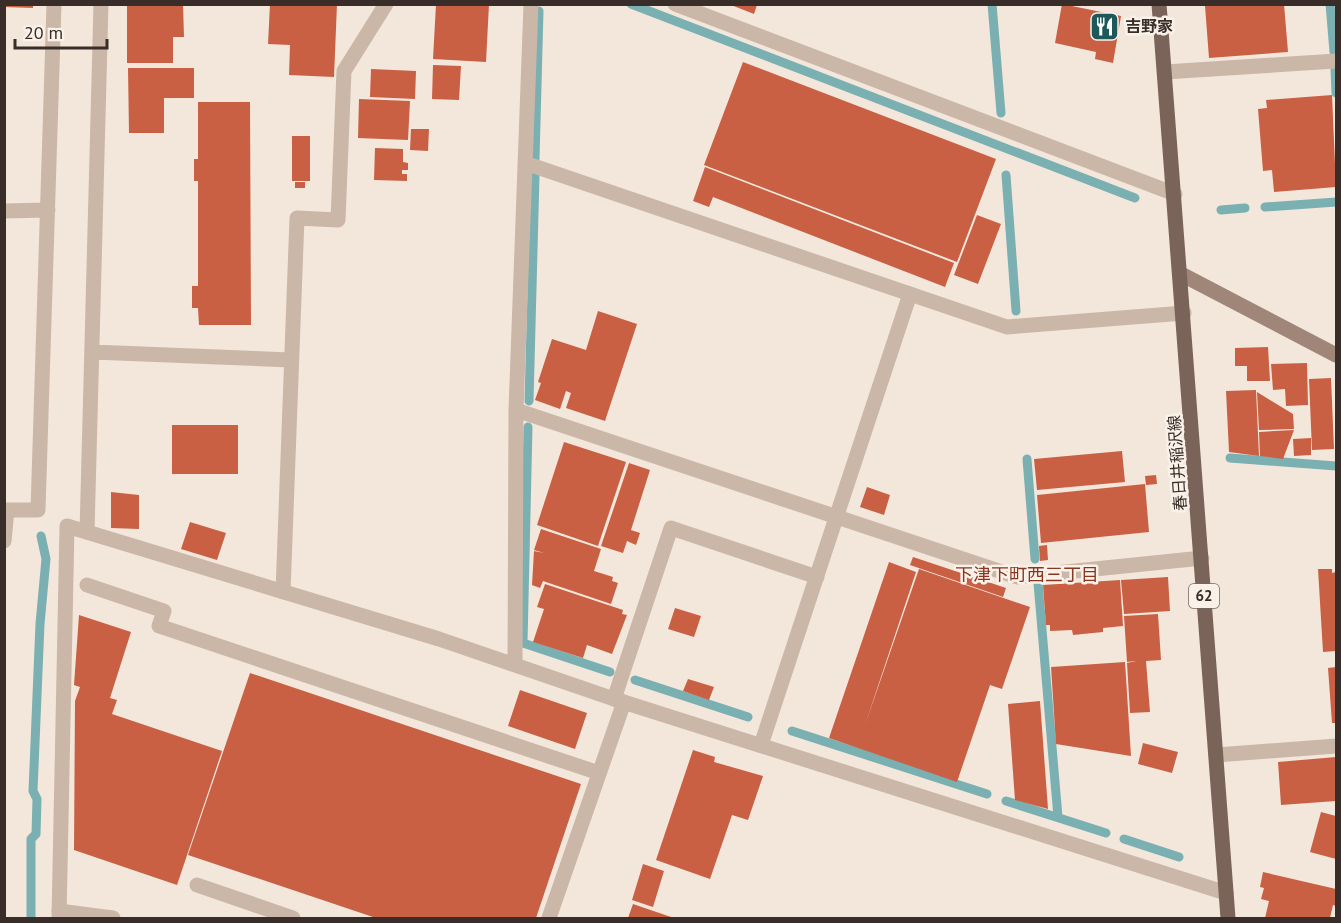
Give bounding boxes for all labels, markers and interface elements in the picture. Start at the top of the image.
restaurant icon: 吉野家 [1088,10,1120,42]
scale bar [15,12,106,50]
place label: 吉野家 [1125,16,1173,36]
text: 20 m [24,21,63,44]
street label: 春日井稲沢線 [1164,414,1190,512]
district label: 下津下町西三丁目 [955,563,1099,586]
road number: 62 [1189,584,1219,608]

